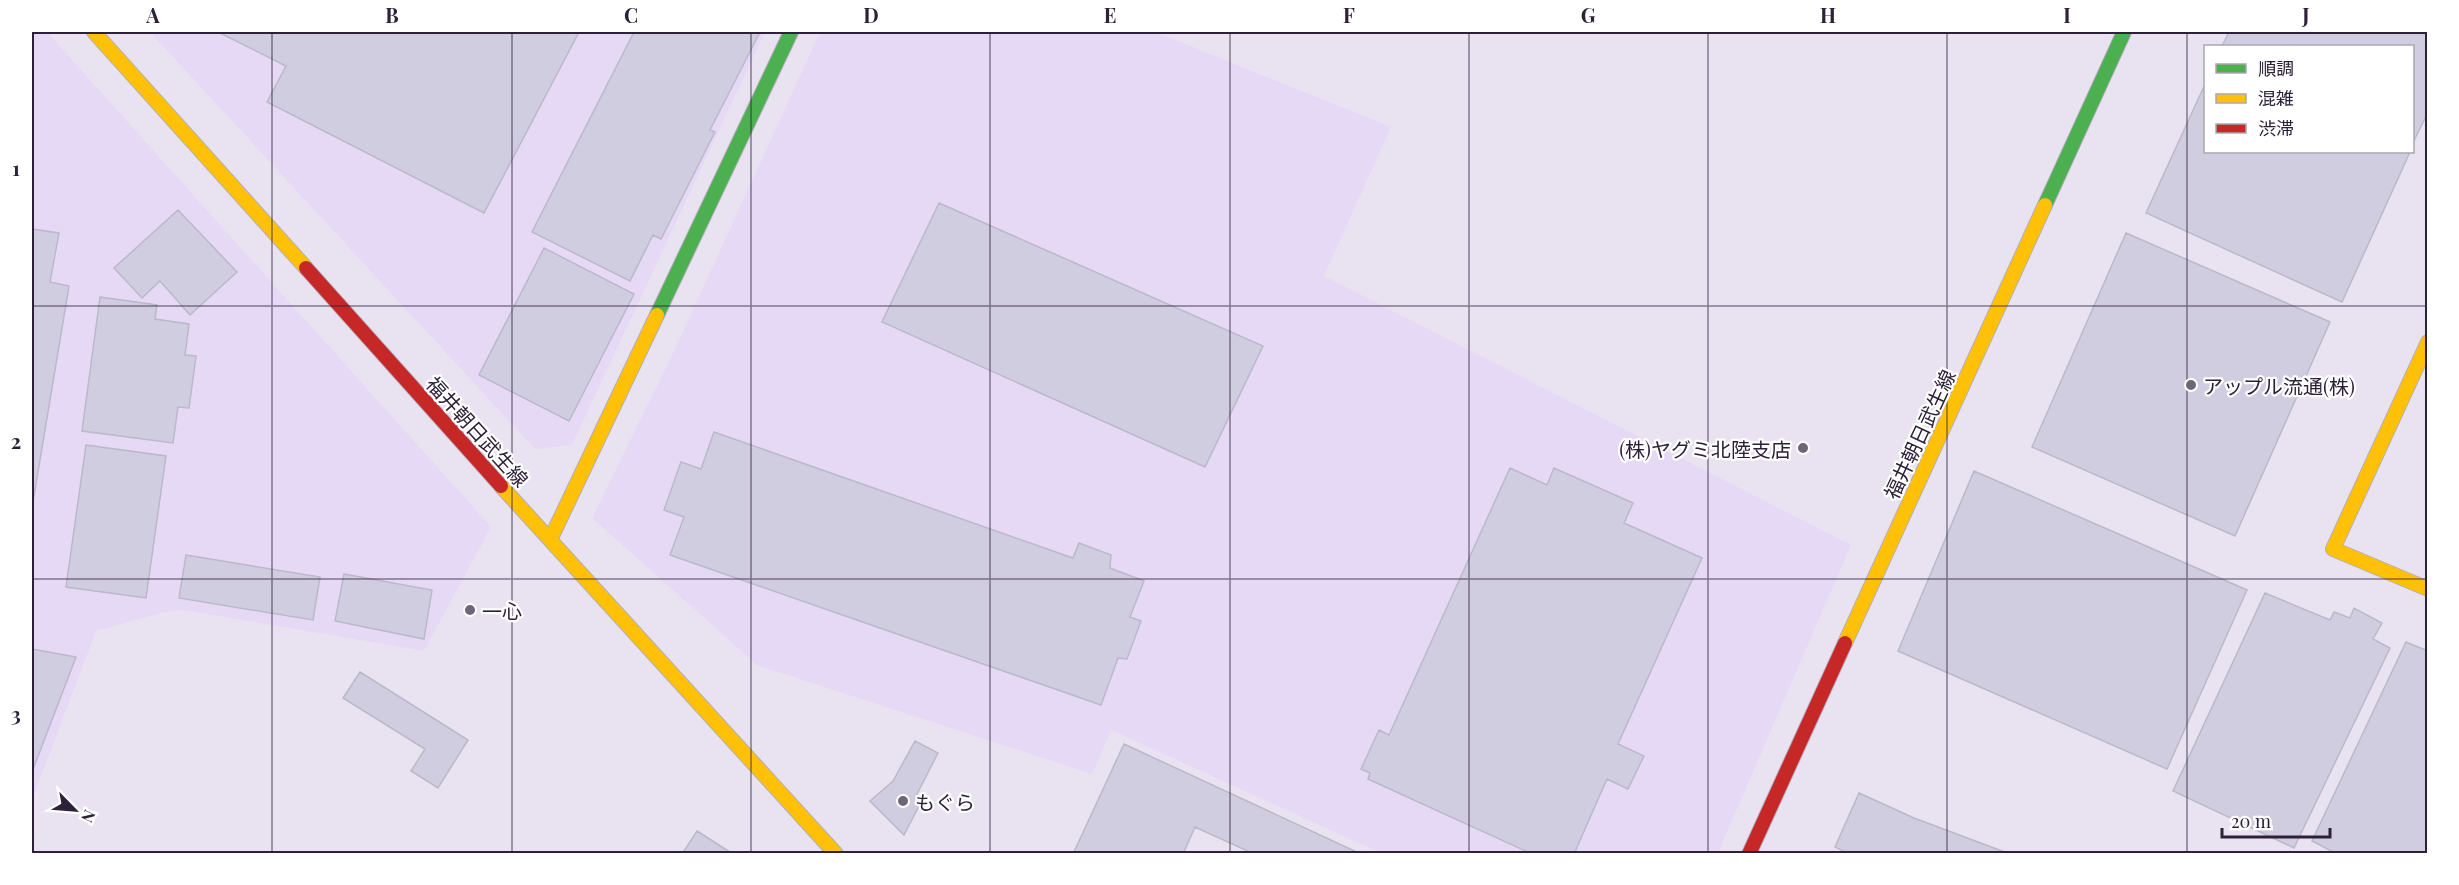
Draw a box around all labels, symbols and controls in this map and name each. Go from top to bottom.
text: A [145,1,160,28]
text: B [385,1,399,28]
text: C [624,1,638,28]
text: D [863,1,879,28]
text: E [1104,1,1116,28]
text: F [1343,1,1355,28]
text: G [1581,1,1596,28]
text: H [1820,1,1836,28]
text: I [2063,1,2071,28]
text: J [2301,1,2310,28]
legend [2204,45,2414,153]
text: 順調 [2258,56,2294,80]
text: 混雑 [2258,86,2294,110]
text: 渋滞 [2258,116,2294,140]
text: 1 [12,154,20,181]
street label: 福井朝日武生線 [1877,365,1961,503]
street label: 福井朝日武生線 [421,370,535,492]
place label: アップル流通(株) [2203,372,2355,399]
marker: アップル流通(株) [2184,378,2198,392]
text: 2 [11,427,21,454]
place label: (株)ヤグミ北陸支店 [1619,435,1791,462]
marker: (株)ヤグミ北陸支店 [1796,441,1810,455]
place label: 一心 [482,597,522,624]
marker: 一心 [463,603,477,617]
text: 3 [11,700,21,727]
north arrow [45,780,105,840]
place label: もぐら [915,788,975,815]
marker: もぐら [896,794,910,808]
scale bar [2222,801,2330,839]
text: N [77,807,101,827]
text: 20 m [2231,809,2271,833]

